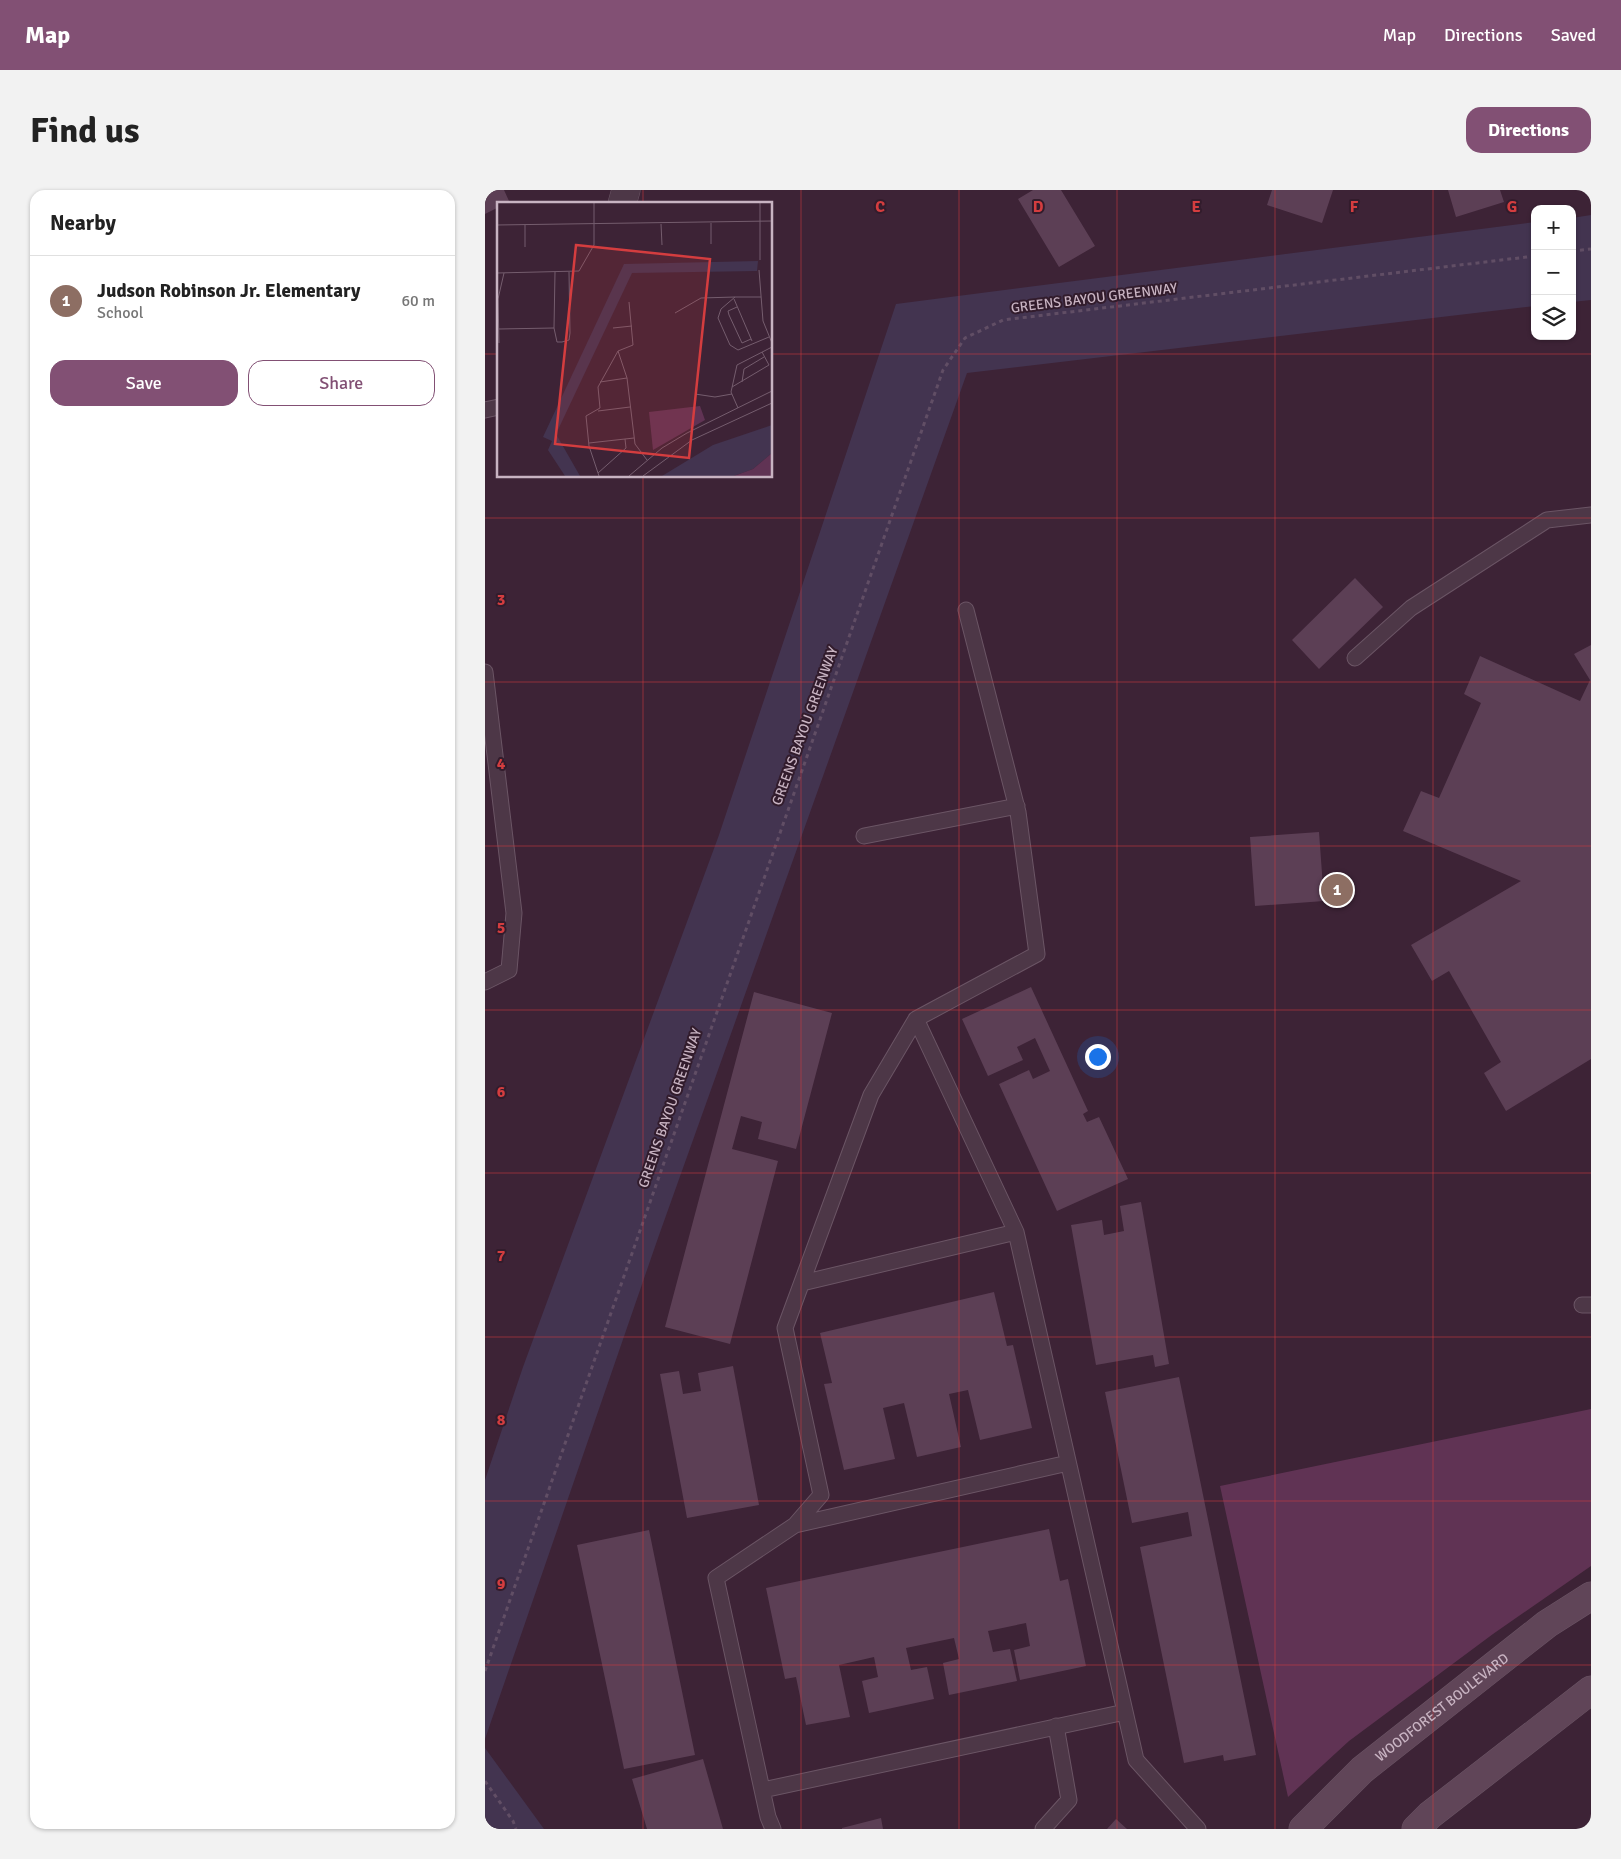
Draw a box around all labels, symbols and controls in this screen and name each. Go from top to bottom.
text: Map [25,20,70,50]
text: Map [1383,24,1416,46]
text: Directions [1444,24,1523,46]
text: Saved [1551,24,1596,46]
button: Directions [1466,107,1591,153]
text: Find us [30,109,140,152]
text: C [875,197,885,217]
text: D [1033,197,1044,217]
text: E [1191,197,1201,217]
text: F [1350,197,1359,217]
text: G [1507,197,1517,217]
inset map [497,202,773,478]
map controls [1531,205,1576,340]
button: + [1531,205,1576,250]
text: Nearby [50,210,116,236]
button: − [1531,250,1576,295]
text: Judson Robinson Jr. Elementary [97,279,361,303]
street label: GREENS BAYOU GREENWAY [1010,279,1178,317]
text: 1 [62,291,70,311]
text: 60 m [401,291,435,311]
button: layers [1531,295,1576,340]
text: School [97,303,143,323]
button: Save [50,360,238,406]
button: Share [248,360,435,406]
text: 3 [497,590,505,610]
street label: GREENS BAYOU GREENWAY [768,644,842,808]
text: 4 [497,754,506,774]
pin: 1 [1321,871,1353,909]
text: 5 [497,918,505,938]
street label: GREENS BAYOU GREENWAY [635,1026,705,1190]
your location [1085,1044,1111,1070]
text: 6 [497,1082,506,1102]
text: 7 [497,1246,506,1266]
text: 8 [497,1410,506,1430]
text: 9 [497,1574,506,1594]
street label: WOODFOREST BOULEVARD [1372,1649,1512,1765]

